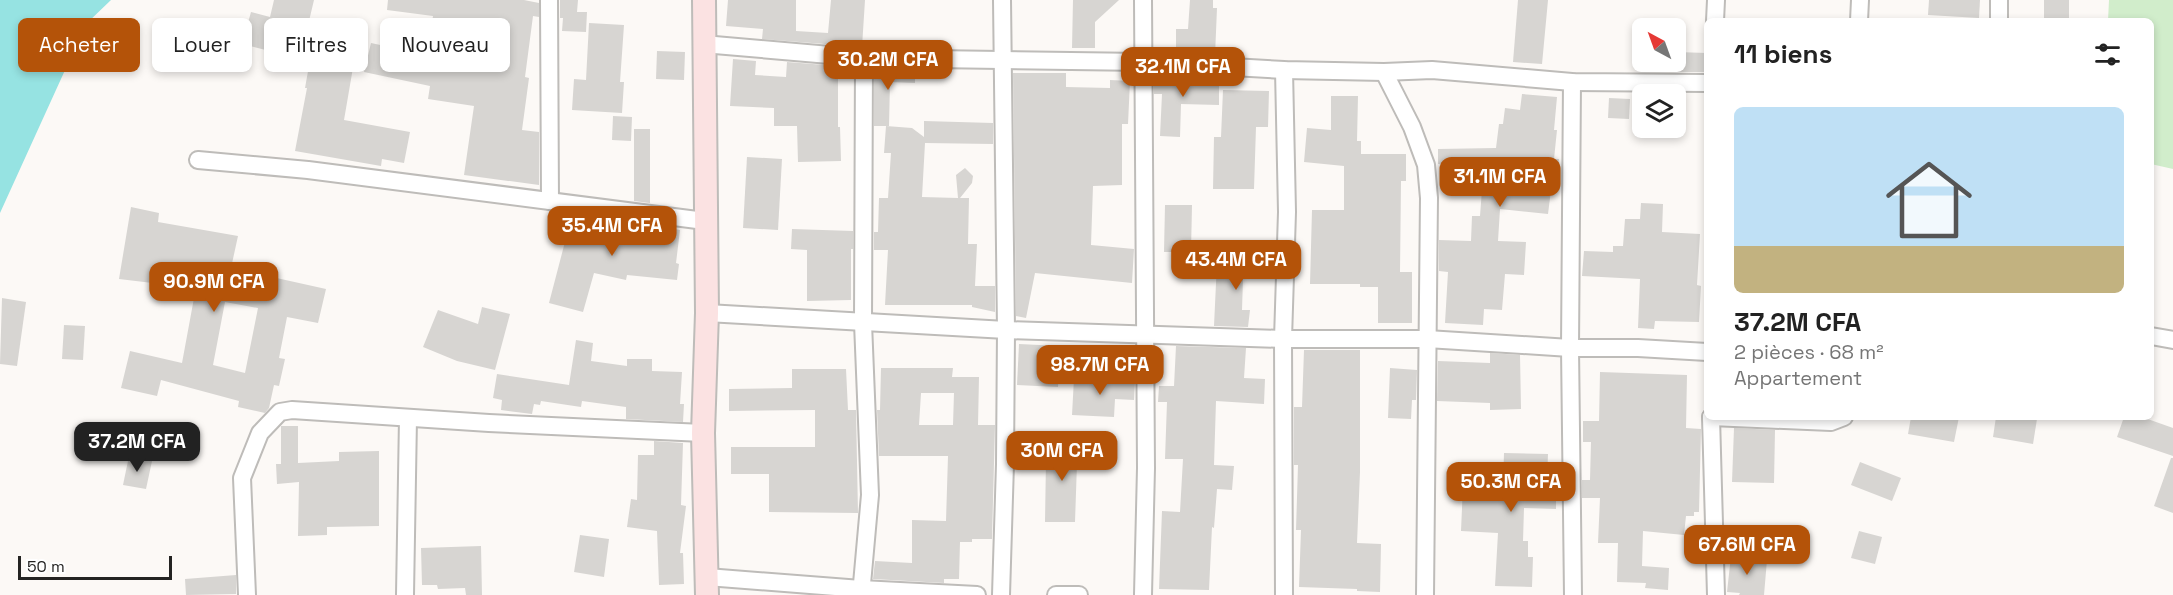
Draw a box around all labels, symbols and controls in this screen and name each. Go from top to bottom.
chip: Acheter [18,18,140,72]
chip: Louer [152,18,252,72]
chip: Filtres [264,18,368,72]
chip: Nouveau [380,18,510,72]
north arrow [1632,18,1686,72]
map controls [1632,18,1686,138]
text: 11 biens [1734,37,1832,71]
icon: filters [2091,38,2124,71]
pin: 30.2M CFA [819,40,957,91]
text: 30.2M CFA [838,46,938,72]
pin: 32.1M CFA [1114,47,1252,98]
text: 32.1M CFA [1135,53,1231,79]
button: layers [1632,84,1686,138]
icon: home [1875,146,1983,254]
pin: 31.1M CFA [1431,157,1569,208]
text: 31.1M CFA [1454,163,1546,189]
pin: 35.4M CFA [543,206,681,257]
text: 35.4M CFA [562,212,662,238]
pin: 43.4M CFA [1167,240,1305,291]
text: 43.4M CFA [1185,246,1287,272]
pin: 90.9M CFA [145,262,283,313]
text: 90.9M CFA [163,268,265,294]
text: 37.2M CFA [1734,305,1861,339]
text: 2 pièces · 68 m² [1734,339,1884,365]
pin: 98.7M CFA [1031,345,1169,396]
text: 98.7M CFA [1051,351,1149,377]
text: Appartement [1734,365,1862,391]
pin: 37.2M CFA [68,422,206,473]
text: 37.2M CFA [88,428,186,454]
pin: 30M CFA [1007,431,1117,482]
text: 30M CFA [1020,437,1104,463]
pin: 50.3M CFA [1442,462,1580,513]
text: 50.3M CFA [1461,468,1561,494]
pin: 67.6M CFA [1678,525,1816,576]
text: 67.6M CFA [1698,531,1796,557]
scale bar [18,553,172,580]
text: 50 m [27,556,65,577]

